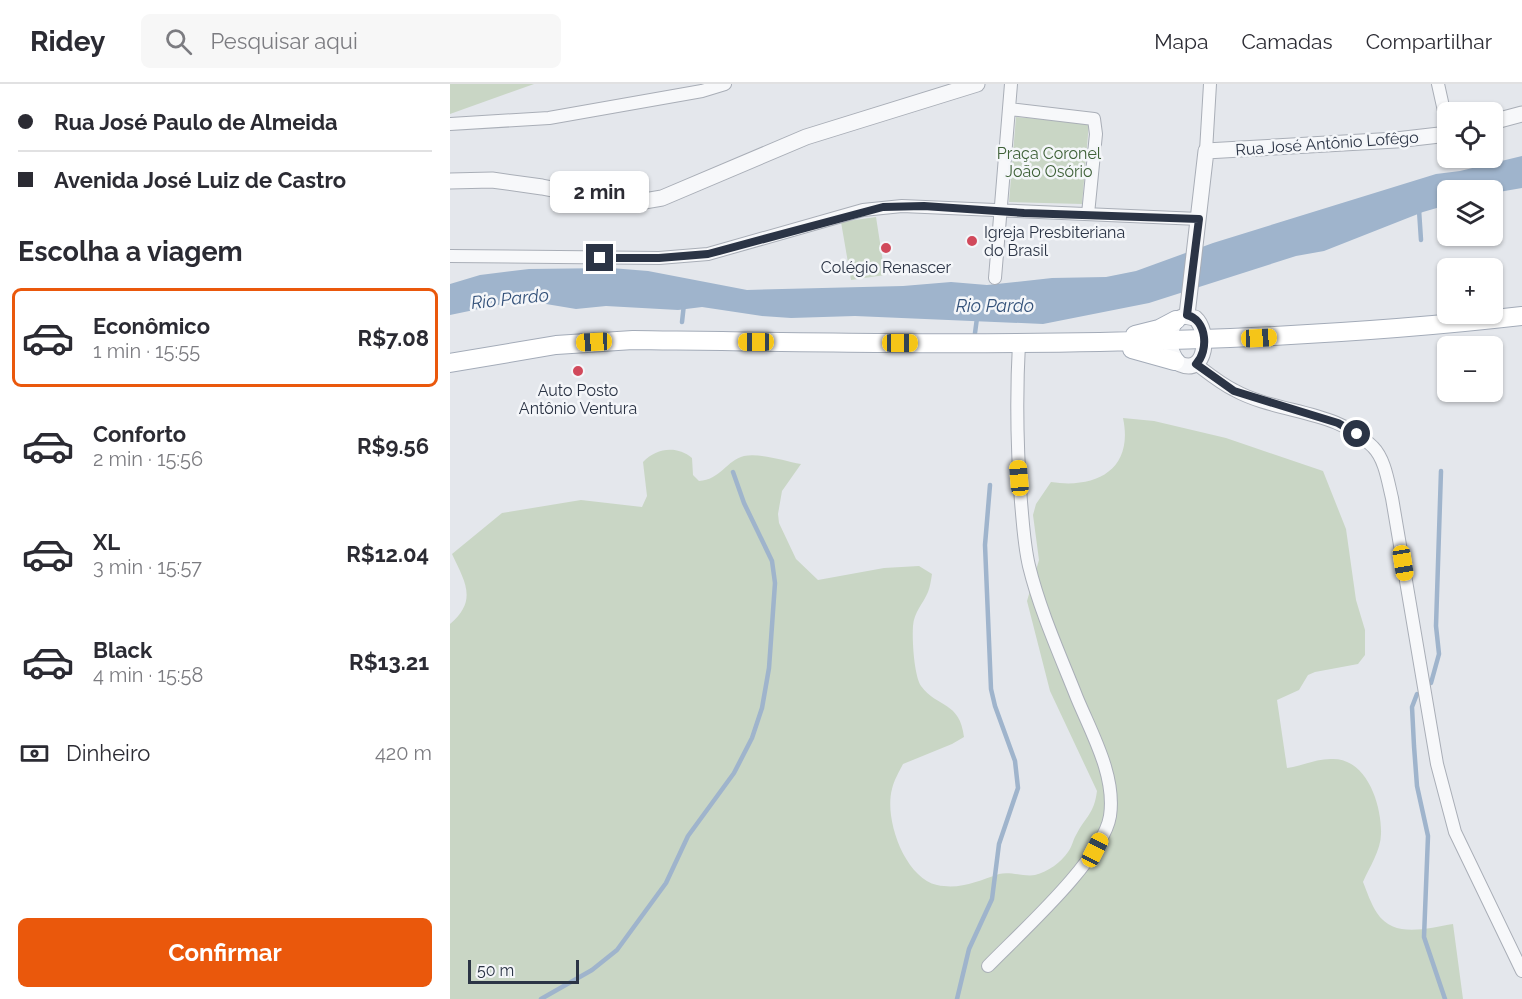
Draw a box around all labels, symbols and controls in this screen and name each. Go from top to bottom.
search box [141,14,561,68]
text: Ridey [30,25,105,58]
icon: search [162,25,195,58]
text: Pesquisar aqui [210,28,358,54]
text: Mapa [1154,29,1208,54]
text: Camadas [1241,29,1333,54]
text: Compartilhar [1366,29,1492,54]
map controls [1437,102,1503,402]
button: locate [1437,102,1503,168]
text: Rua José Paulo de Almeida [54,109,338,135]
street label: Rua José Antônio Lofêgo [1235,128,1419,159]
park label: Praça Coronel João Osório [997,144,1102,181]
text: Avenida José Luiz de Castro [54,167,346,193]
callout: 2 min [550,171,650,213]
text: 2 min [574,180,625,204]
button: layers [1437,180,1503,246]
place label: Igreja Presbiteriana do Brasil [984,223,1125,260]
marker: Igreja Presbiteriana do Brasil [965,234,979,248]
text: Escolha a viagem [18,236,243,267]
marker: Colégio Renascer [879,241,893,255]
route end [586,244,613,271]
place label: Colégio Renascer [821,258,952,277]
button: + [1437,258,1503,324]
water label: Rio Pardo [470,284,550,313]
water label: Rio Pardo [956,295,1034,316]
icon: car [21,311,75,365]
text: Econômico [93,313,210,339]
text: R$7.08 [358,325,429,351]
car [1241,328,1277,348]
car [576,332,612,352]
car [738,333,774,351]
car [882,334,918,352]
button: − [1437,336,1503,402]
text: 1 min · 15:55 [93,339,200,363]
marker: Auto Posto Antônio Ventura [571,364,585,378]
place label: Auto Posto Antônio Ventura [519,381,637,418]
icon: car [21,419,75,473]
route start [1343,420,1370,447]
text: Conforto [93,421,186,447]
text: R$9.56 [357,433,429,459]
text: 2 min · 15:56 [93,447,203,471]
car [1008,459,1030,497]
icon: car [21,527,75,581]
text: XL [93,529,120,555]
text: R$12.04 [346,541,429,567]
car [1391,544,1415,582]
text: 3 min · 15:57 [93,555,202,579]
icon: car [21,635,75,689]
text: Black [93,637,152,663]
text: R$13.21 [349,649,429,675]
text: 4 min · 15:58 [93,663,203,687]
icon: cash [18,737,51,770]
text: Dinheiro [66,740,150,766]
text: 420 m [375,741,432,765]
car [1079,830,1111,870]
button: Confirmar [18,918,432,987]
scale bar [468,957,579,984]
text: 50 m [477,961,514,980]

